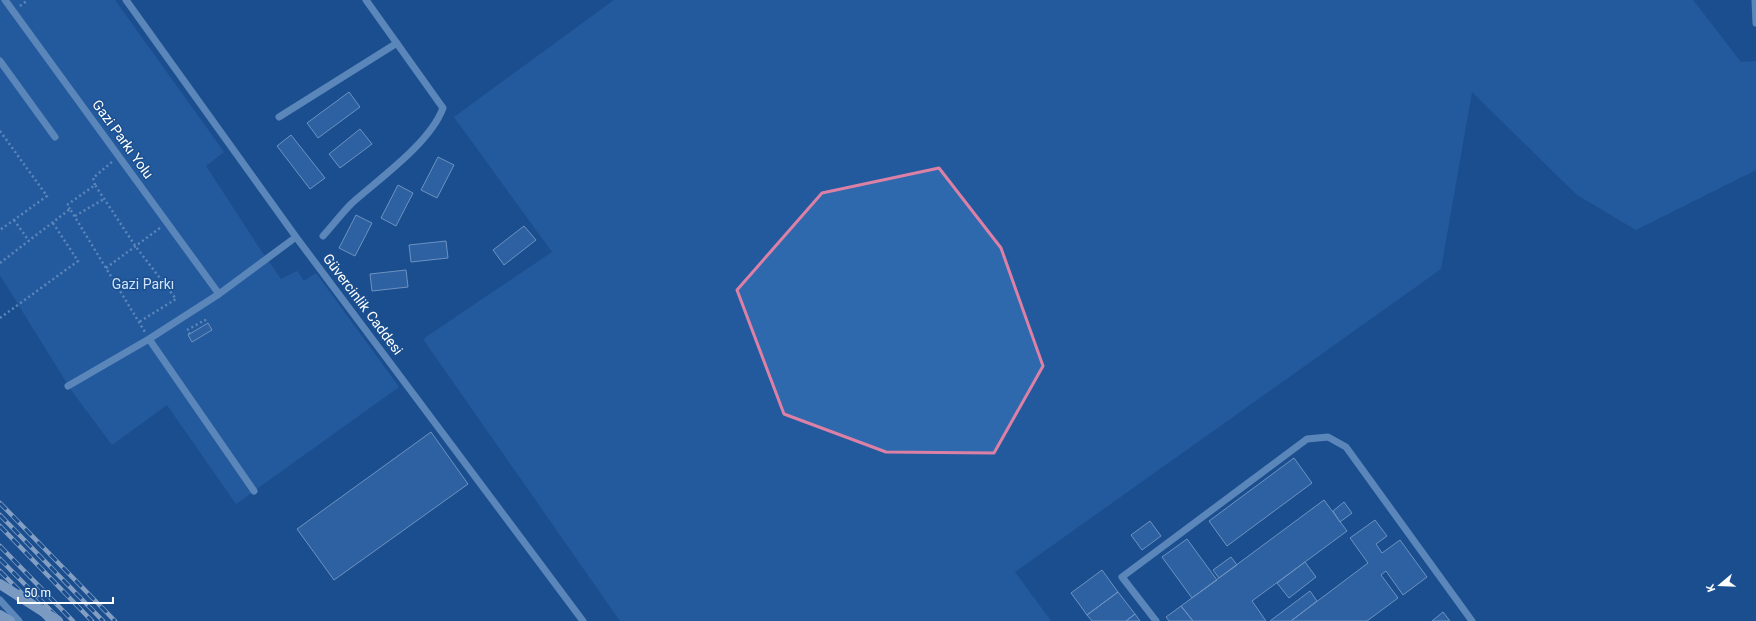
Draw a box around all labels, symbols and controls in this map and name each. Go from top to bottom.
street label: Gazi Parkı Yolu [89,97,157,181]
street label: Güvercinlik Caddesi [320,250,406,358]
park label: Gazi Parkı [112,276,174,292]
north arrow [1700,565,1740,605]
scale bar [18,579,113,605]
text: K [1703,582,1718,594]
text: 50 m [24,586,51,600]

